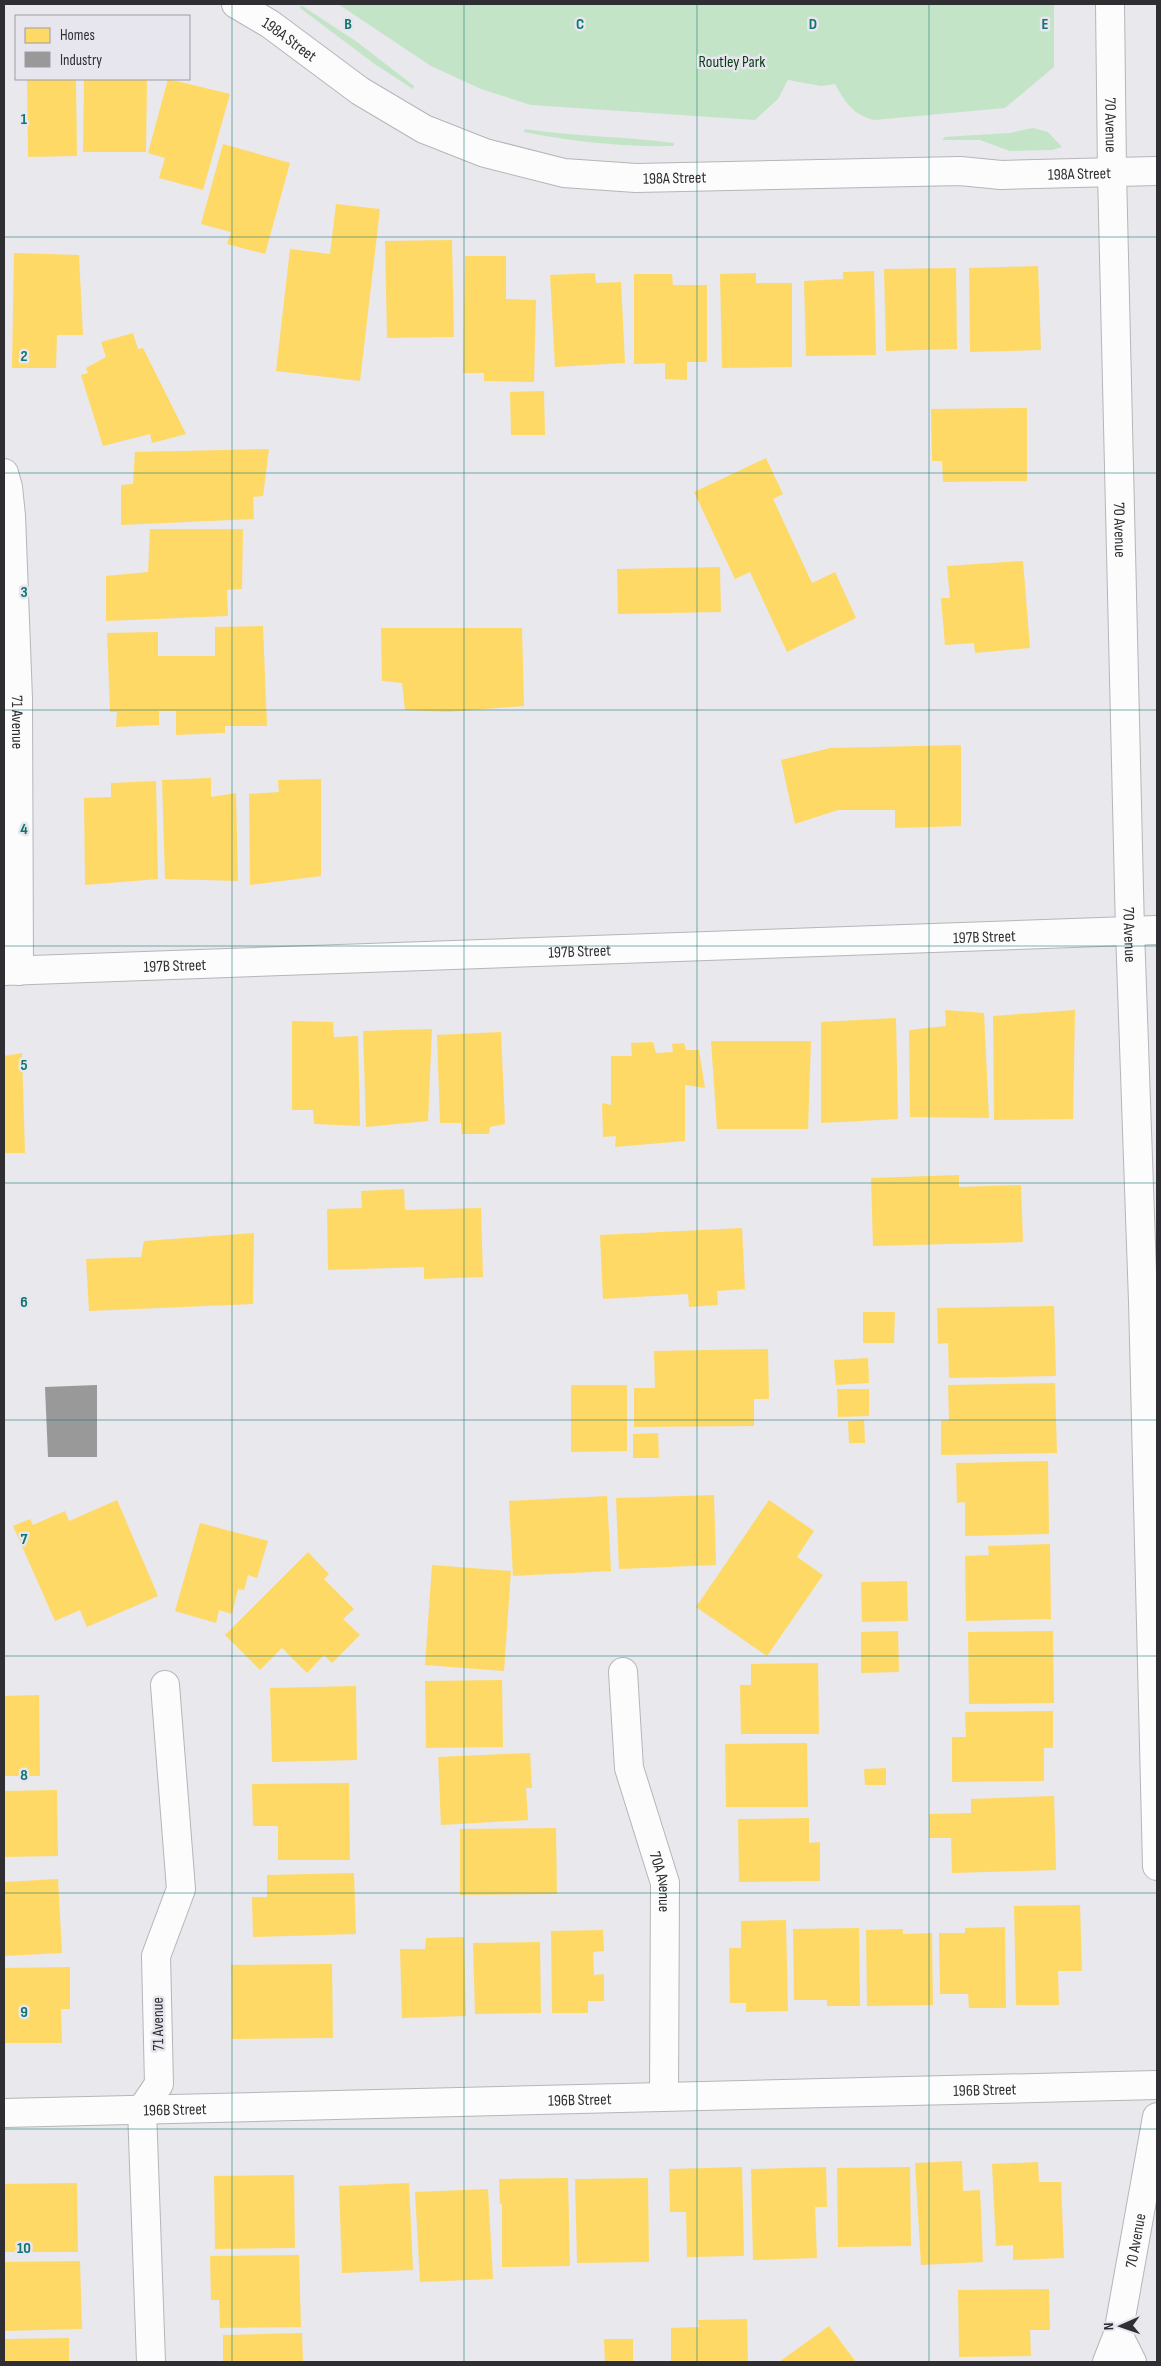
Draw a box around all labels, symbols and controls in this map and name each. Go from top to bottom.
street label: 198A Street [258,14,320,66]
legend [15,15,190,80]
text: B [344,15,352,34]
text: C [576,15,584,34]
text: D [809,15,817,34]
text: E [1042,15,1049,34]
text: Homes [60,26,95,45]
text: Industry [60,51,102,70]
park label: Routley Park [699,53,765,72]
street label: 70 Avenue [1100,97,1120,153]
text: 1 [21,110,28,129]
street label: 198A Street [1048,164,1111,185]
street label: 198A Street [643,168,707,189]
text: 2 [20,347,28,366]
street label: 70 Avenue [1109,502,1129,558]
text: 3 [20,583,28,602]
street label: 71 Avenue [7,695,26,749]
text: 4 [20,820,28,839]
street label: 70 Avenue [1118,907,1139,963]
street label: 197B Street [953,927,1016,948]
street label: 197B Street [548,941,611,963]
street label: 197B Street [143,956,207,977]
text: 5 [20,1056,28,1075]
text: 6 [20,1293,28,1312]
text: 7 [21,1530,28,1549]
text: 8 [20,1766,28,1785]
street label: 70A Avenue [645,1849,673,1912]
street label: 71 Avenue [149,1997,168,2051]
text: 9 [20,2003,28,2022]
street label: 196B Street [953,2080,1017,2101]
street label: 196B Street [548,2090,612,2111]
street label: 196B Street [143,2100,207,2121]
street label: 70 Avenue [1122,2212,1151,2270]
text: 10 [17,2239,31,2258]
north arrow [1096,2301,1146,2351]
text: N [1100,2322,1117,2330]

